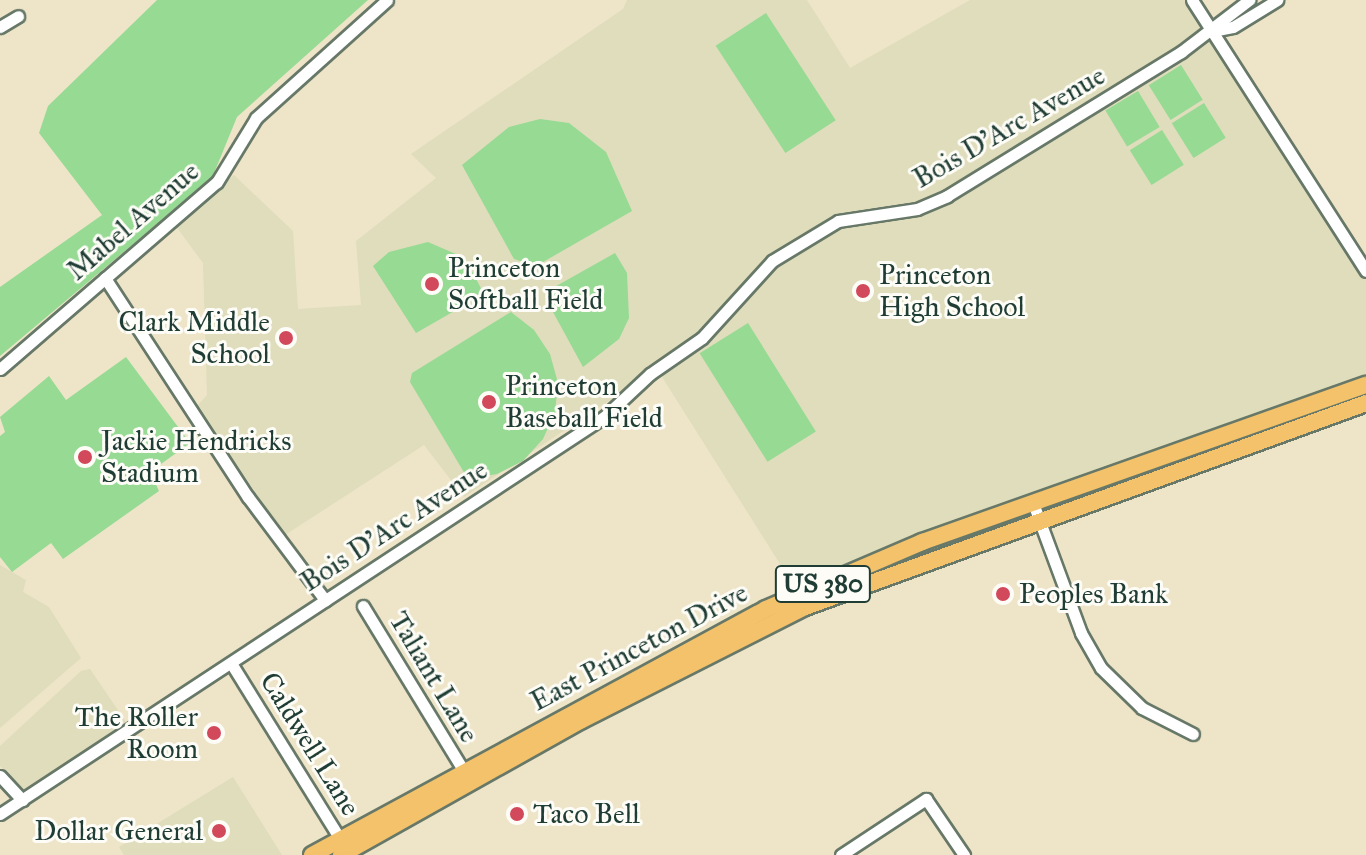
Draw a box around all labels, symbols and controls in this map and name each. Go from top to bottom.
street label: Bois D'Arc Avenue [907,58,1111,196]
street label: Mabel Avenue [60,155,206,287]
place label: Princeton Softball Field [448,251,603,317]
place label: Princeton High School [879,258,1025,324]
marker: Princeton Softball Field [423,275,441,293]
marker: Princeton High School [854,282,872,300]
place label: Clark Middle School [119,305,270,371]
marker: Clark Middle School [277,329,295,347]
place label: Princeton Baseball Field [505,369,663,435]
marker: Princeton Baseball Field [480,393,498,411]
place label: Jackie Hendricks Stadium [101,424,291,490]
marker: Jackie Hendricks Stadium [76,448,94,466]
street label: Bois D'Arc Avenue [294,453,494,599]
road number: US 380 [773,562,873,606]
street label: East Princeton Drive [525,576,753,718]
place label: Peoples Bank [1019,577,1168,611]
marker: Peoples Bank [994,585,1012,603]
street label: Taliant Lane [382,605,486,749]
street label: Caldwell Lane [253,666,367,822]
place label: The Roller Room [75,700,198,766]
marker: The Roller Room [205,724,223,742]
place label: Taco Bell [533,797,640,831]
marker: Taco Bell [508,805,526,823]
place label: Dollar General [34,814,203,848]
marker: Dollar General [210,822,228,840]

